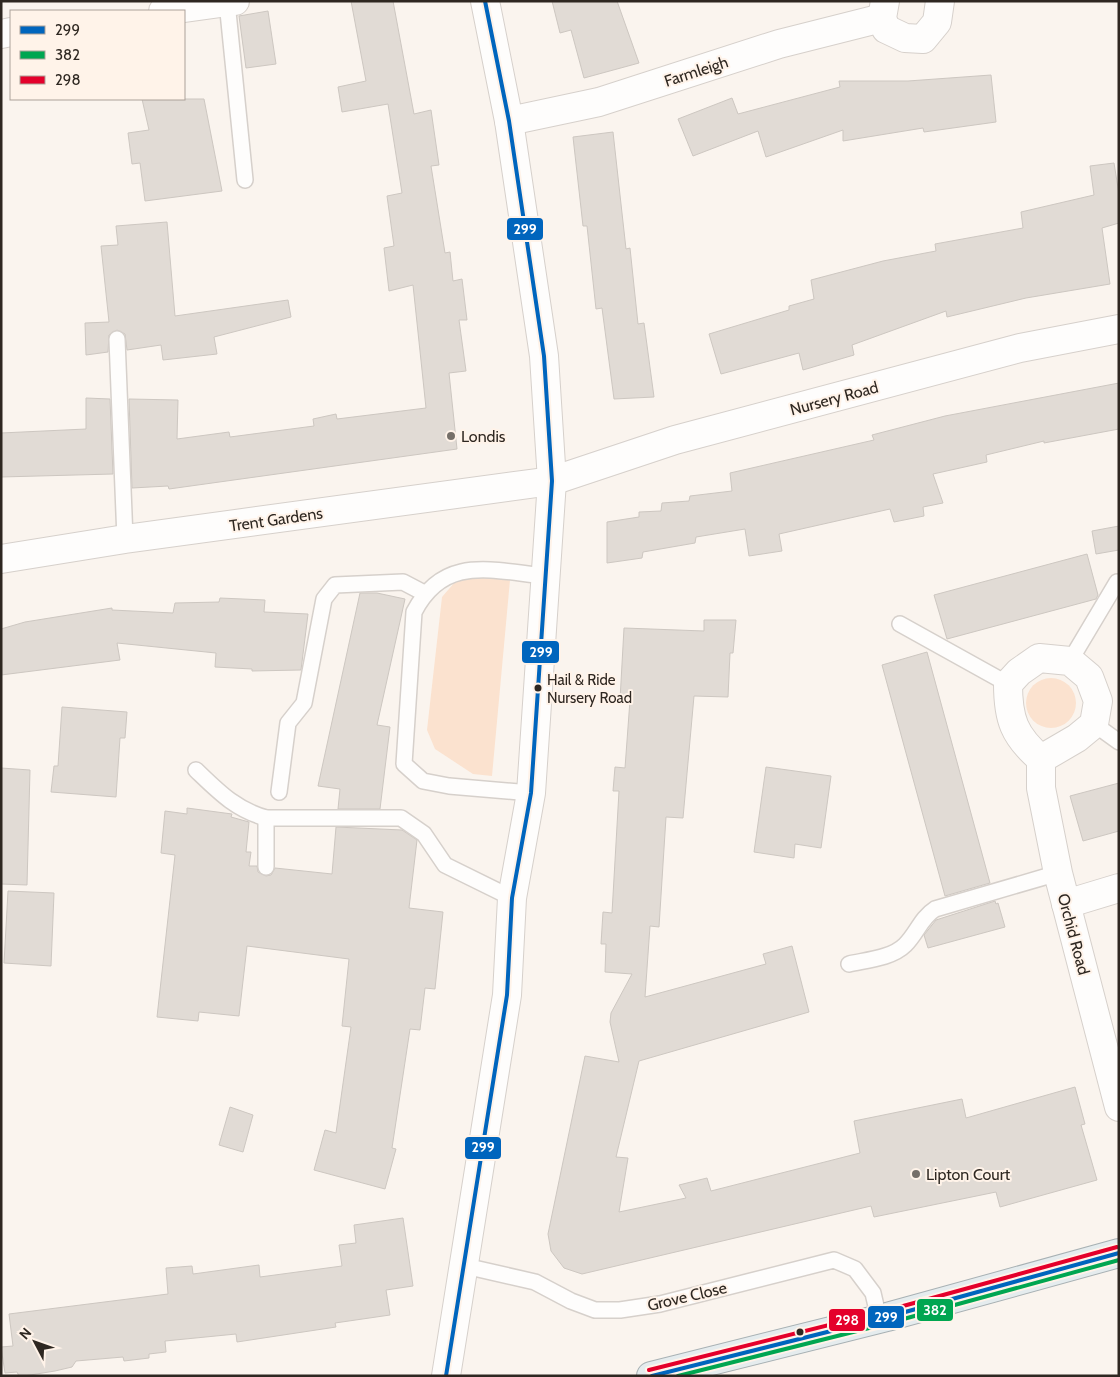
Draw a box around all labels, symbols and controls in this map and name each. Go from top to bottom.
legend [10,10,185,100]
text: 299 [55,21,80,39]
text: 382 [55,46,80,64]
street label: Farmleigh [662,52,731,91]
text: 298 [55,71,80,89]
line badge: 299 [506,217,544,241]
text: 299 [513,220,537,238]
street label: Nursery Road [788,378,880,419]
place label: Londis [461,427,506,446]
marker: Londis [445,430,457,442]
street label: Trent Gardens [228,504,324,535]
line badge: 299 [521,640,560,664]
text: 299 [529,643,553,661]
place label: Hail & Ride Nursery Road [547,671,632,707]
marker: Hail & Ride Nursery Road [533,683,543,693]
street label: Orchid Road [1054,891,1094,977]
line badge: 299 [464,1136,502,1160]
text: 299 [471,1138,495,1156]
place label: Lipton Court [926,1165,1011,1184]
marker: Lipton Court [910,1168,922,1180]
street label: Grove Close [646,1278,729,1315]
line badge: 382 [916,1298,954,1322]
text: 382 [923,1301,947,1319]
line badge: 299 [867,1305,905,1329]
line badge: 298 [828,1308,866,1332]
text: 299 [874,1308,898,1326]
text: 298 [835,1311,859,1329]
north arrow [10,1317,60,1367]
text: N [15,1324,35,1343]
unlabelled marker [795,1327,805,1337]

